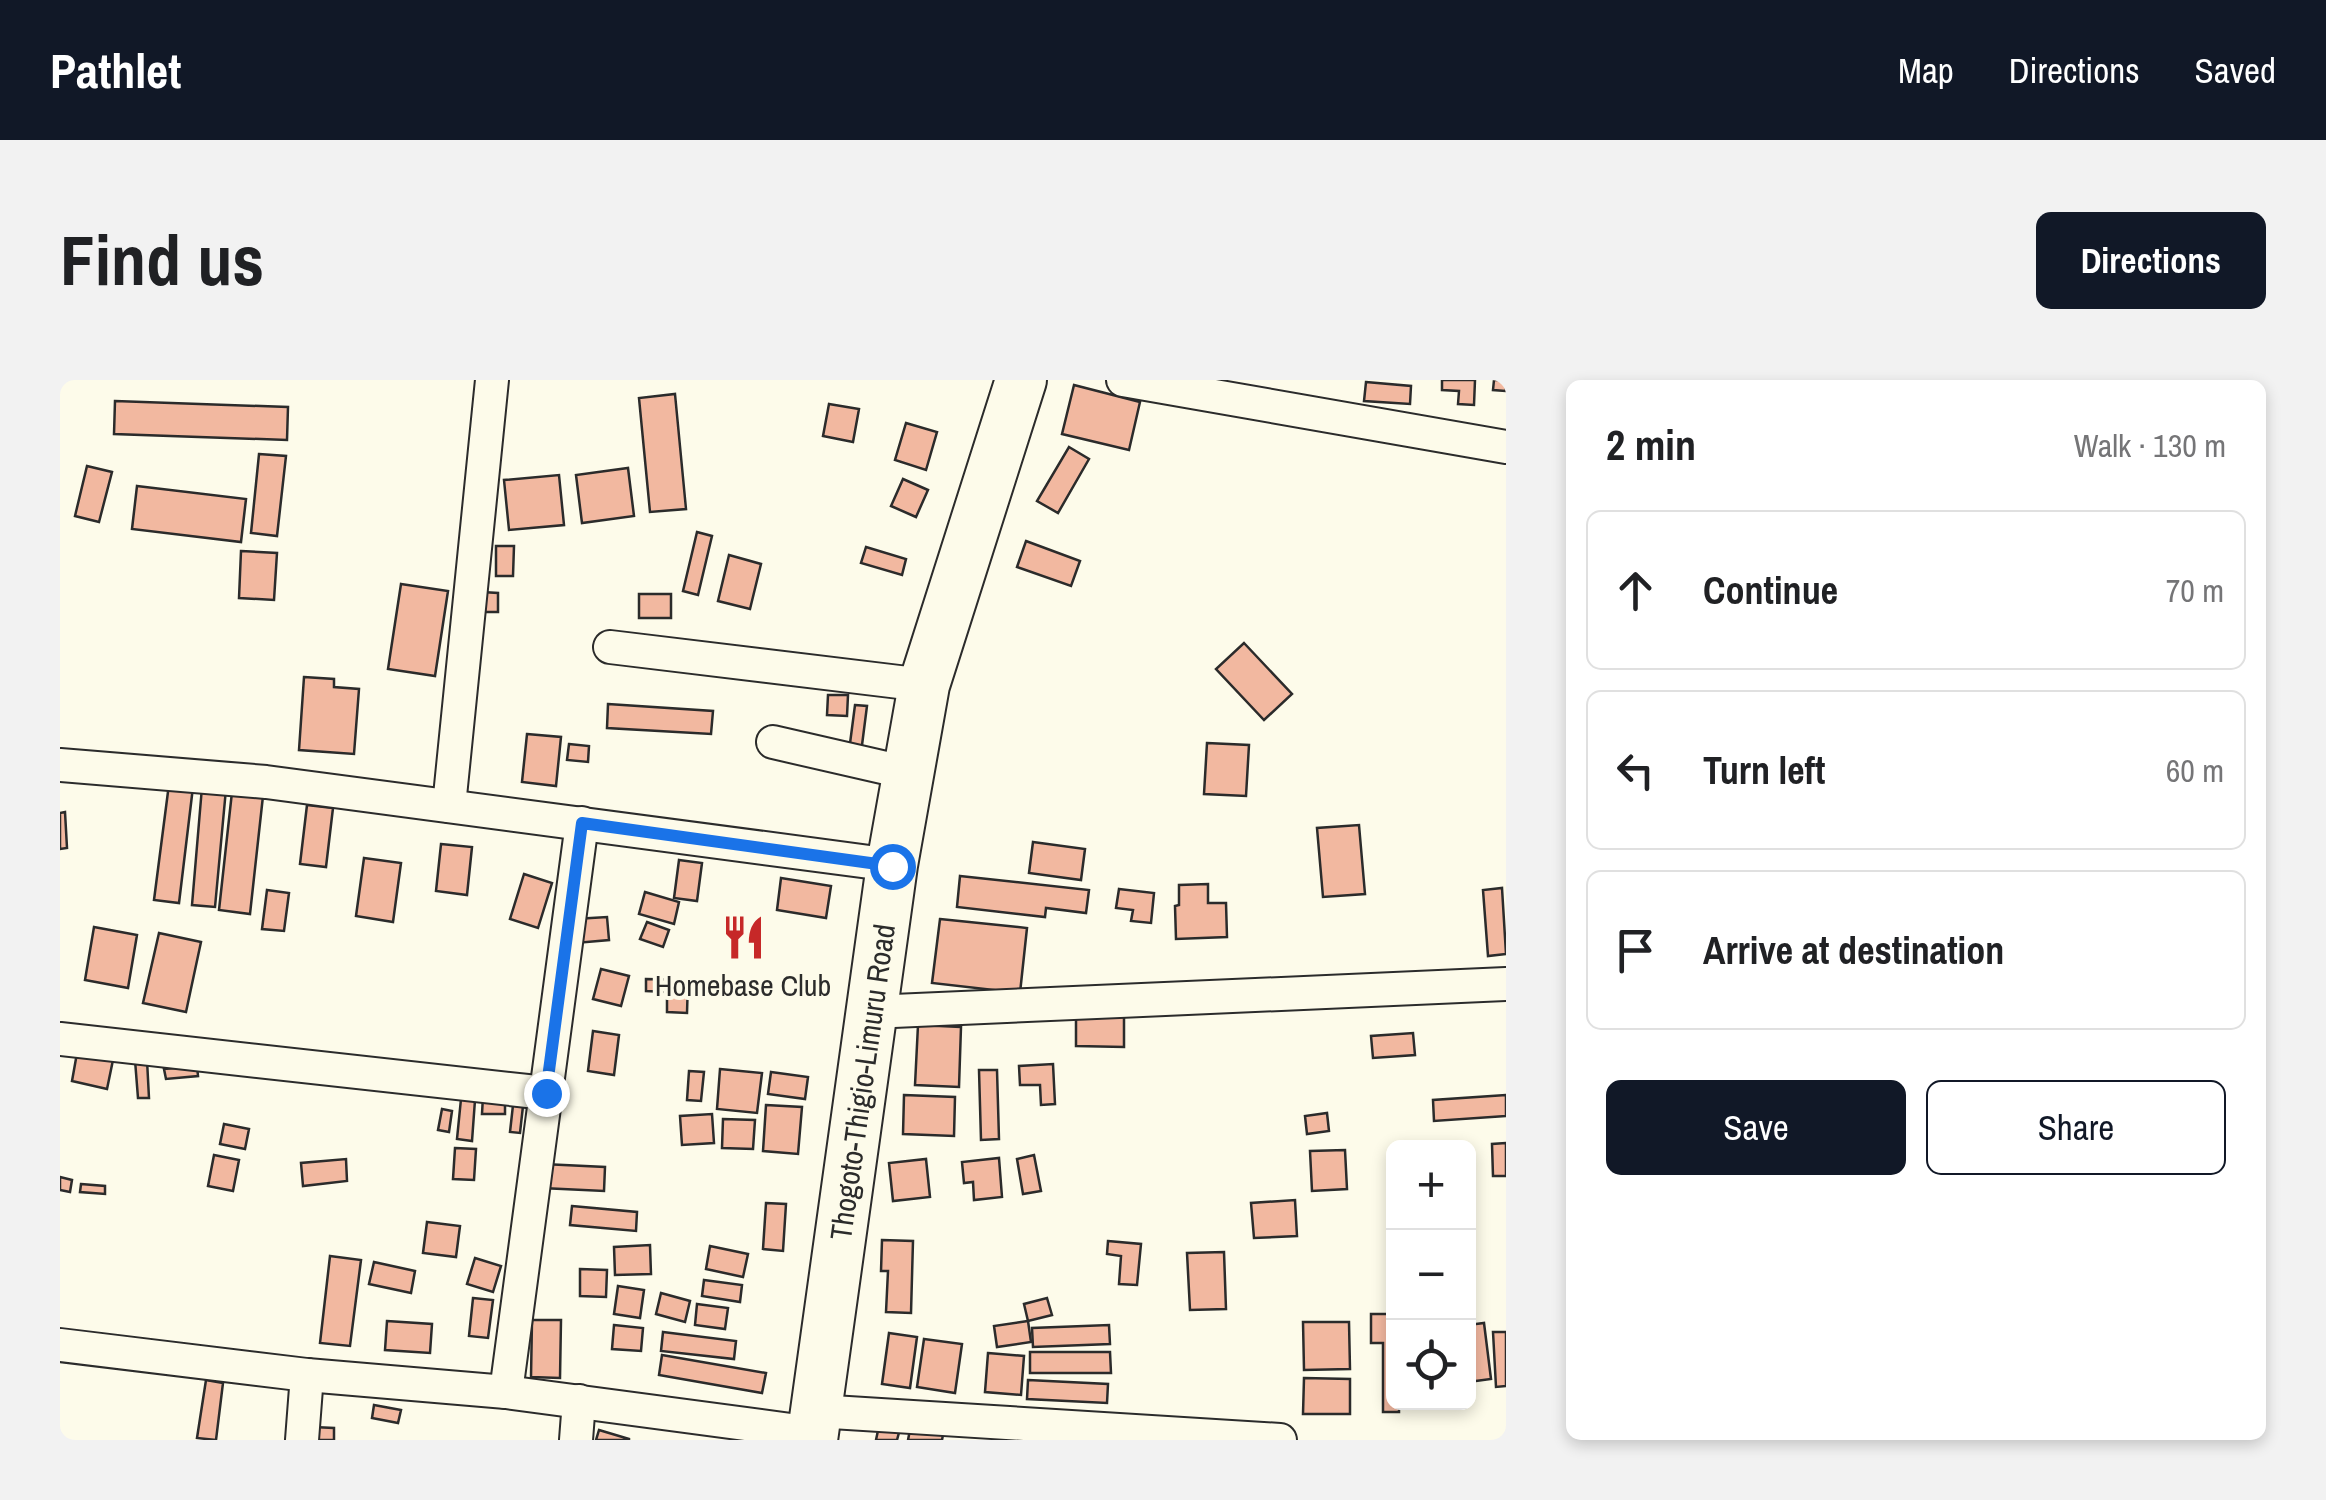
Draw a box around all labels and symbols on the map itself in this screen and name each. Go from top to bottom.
route start [870,844,916,890]
restaurant icon: Homebase Club [719,914,767,962]
street label: Thogoto-Thigio-Limuru Road [820,921,904,1243]
place label: Homebase Club [655,965,831,1005]
route end [524,1071,570,1117]

